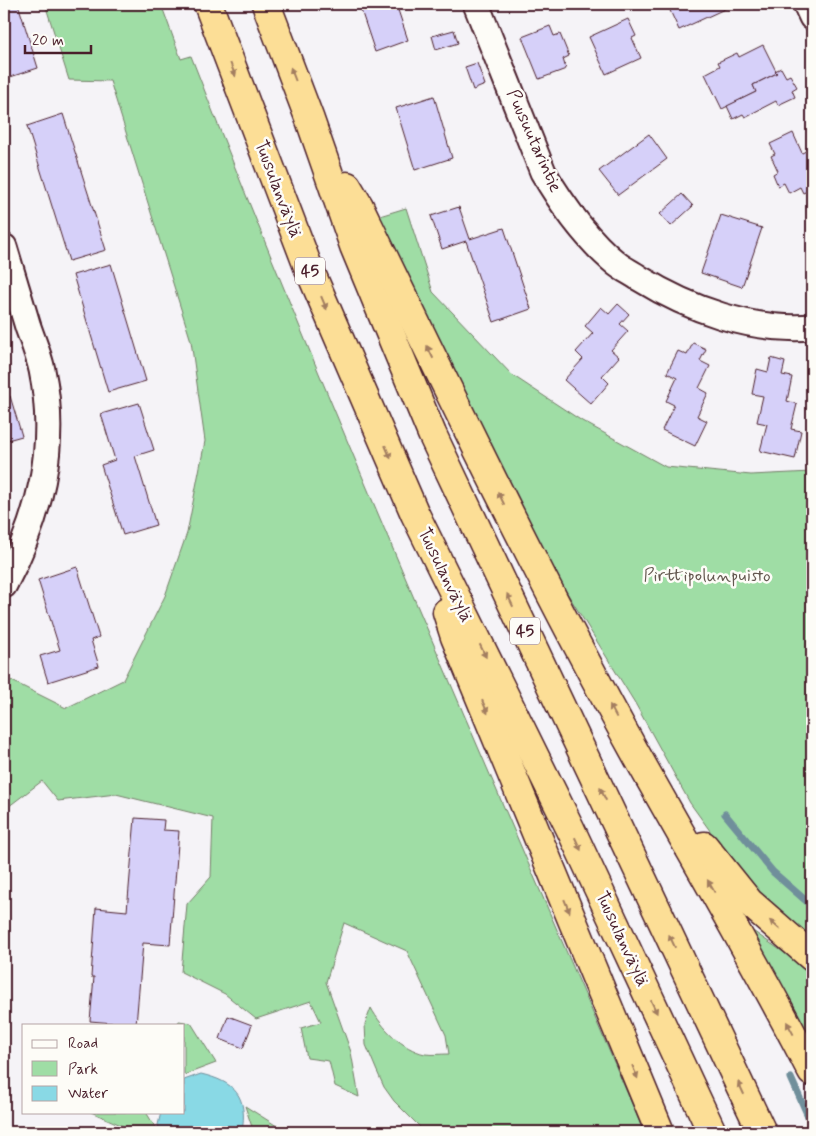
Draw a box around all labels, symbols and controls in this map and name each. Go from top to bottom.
scale bar [25,22,91,54]
text: 20 m [32,31,64,51]
one-way arrow [230,63,237,78]
one-way arrow [289,66,297,81]
street label: Puusuutarintie [501,86,567,196]
street label: Tuusulanväylä [248,137,308,241]
road number: 45 [295,258,325,284]
one-way arrow [321,296,329,310]
one-way arrow [425,345,433,359]
one-way arrow [385,445,393,459]
one-way arrow [497,491,505,505]
street label: Tuusulanväylä [412,524,478,626]
park label: Pirttipolunpuisto [643,564,771,588]
one-way arrow [506,593,514,607]
road number: 45 [510,618,540,644]
one-way arrow [479,644,487,659]
one-way arrow [481,700,489,714]
one-way arrow [609,704,617,718]
one-way arrow [598,787,606,801]
one-way arrow [574,837,582,851]
one-way arrow [707,879,716,893]
street label: Tuusulanväylä [589,887,655,991]
one-way arrow [563,899,571,913]
one-way arrow [770,919,782,931]
one-way arrow [668,934,676,948]
one-way arrow [649,1000,658,1015]
one-way arrow [786,1021,794,1036]
legend [22,1024,185,1114]
text: Road [68,1034,98,1054]
text: Park [68,1060,98,1080]
one-way arrow [632,1065,640,1080]
one-way arrow [737,1081,745,1095]
text: Water [68,1084,108,1104]

